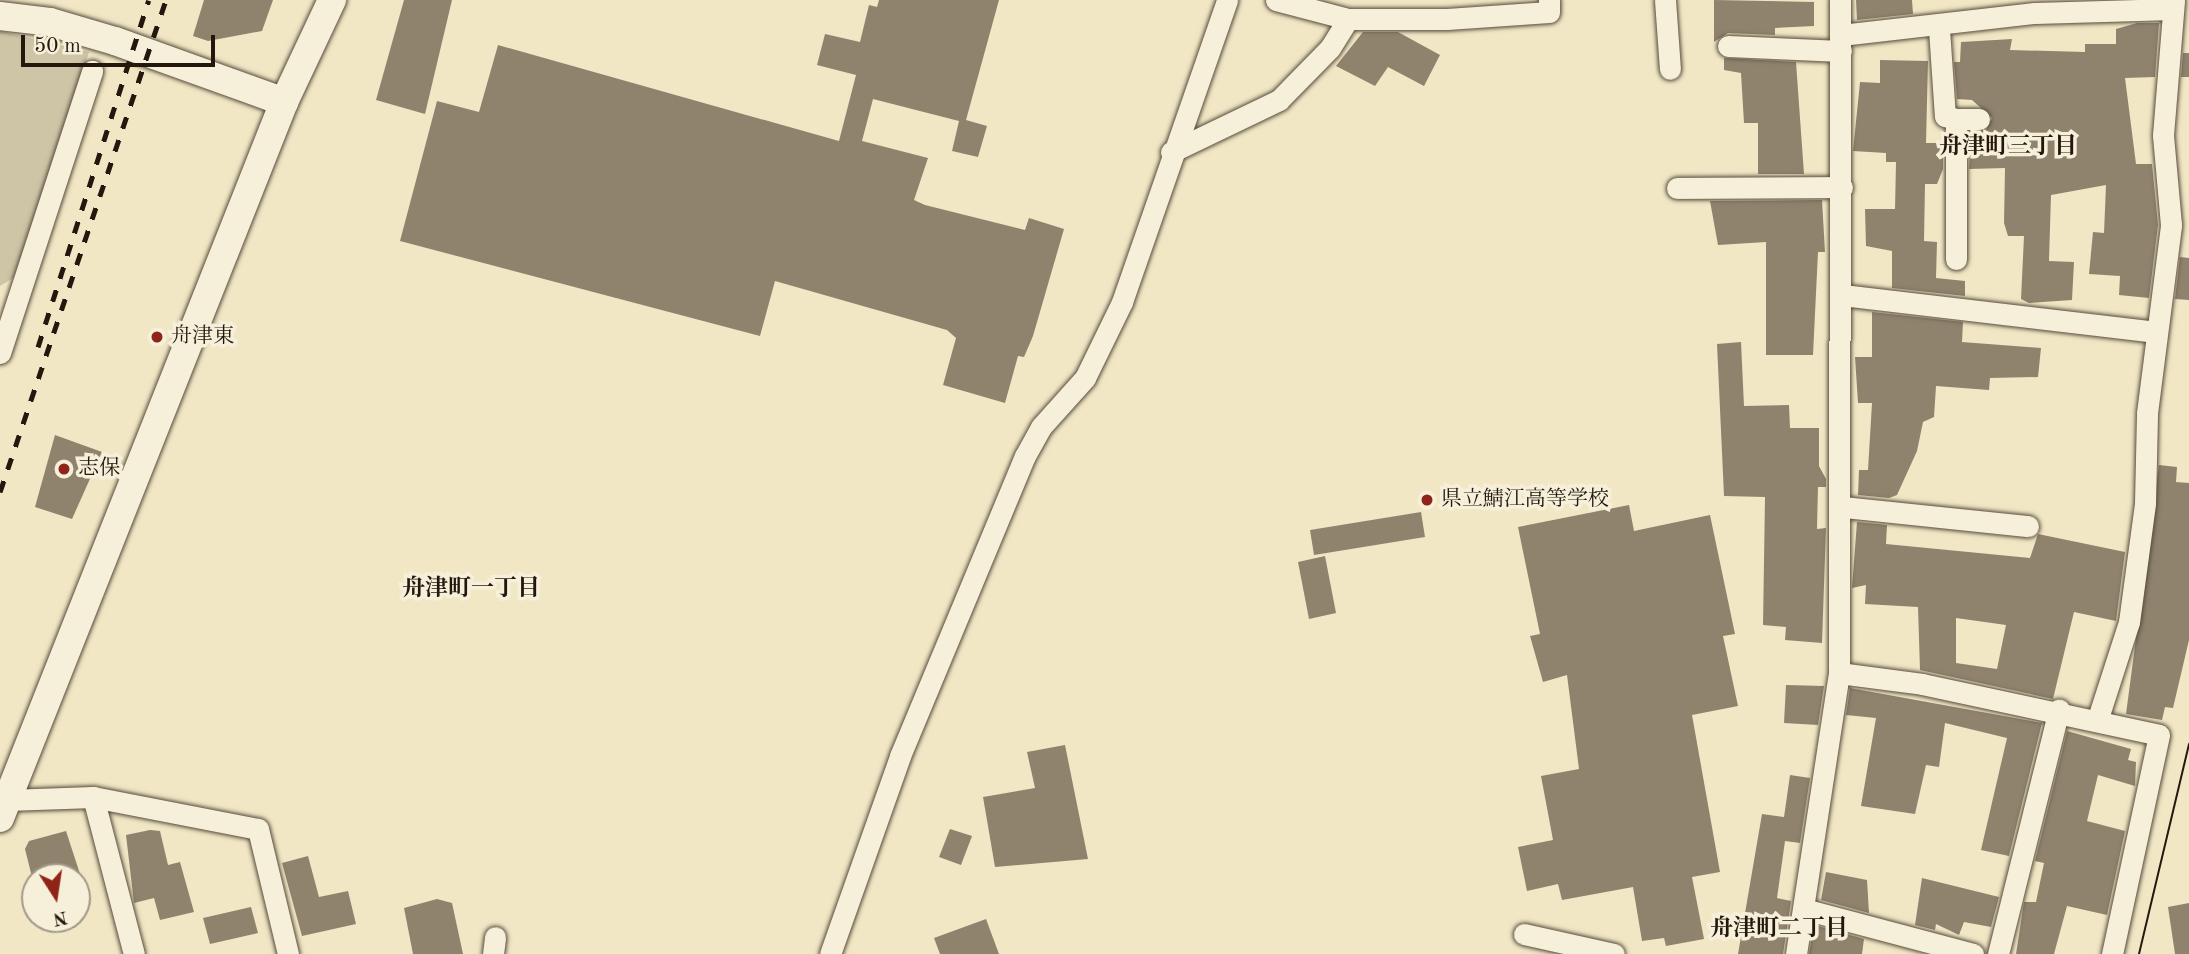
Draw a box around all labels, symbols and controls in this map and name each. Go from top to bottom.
scale bar [24,21,219,65]
text: 50 m [34,36,81,57]
district label: 舟津町三丁目 [1939,133,2077,161]
place label: 舟津東 [171,324,234,350]
marker: 舟津東 [149,329,165,345]
place label: 志保 [78,456,120,482]
marker: 志保 [56,461,72,477]
place label: 県立鯖江高等学校 [1441,487,1609,513]
marker: 県立鯖江高等学校 [1419,492,1435,508]
district label: 舟津町一丁目 [402,575,540,603]
north arrow [21,863,91,933]
text: N [51,906,69,928]
district label: 舟津町二丁目 [1710,915,1848,943]

